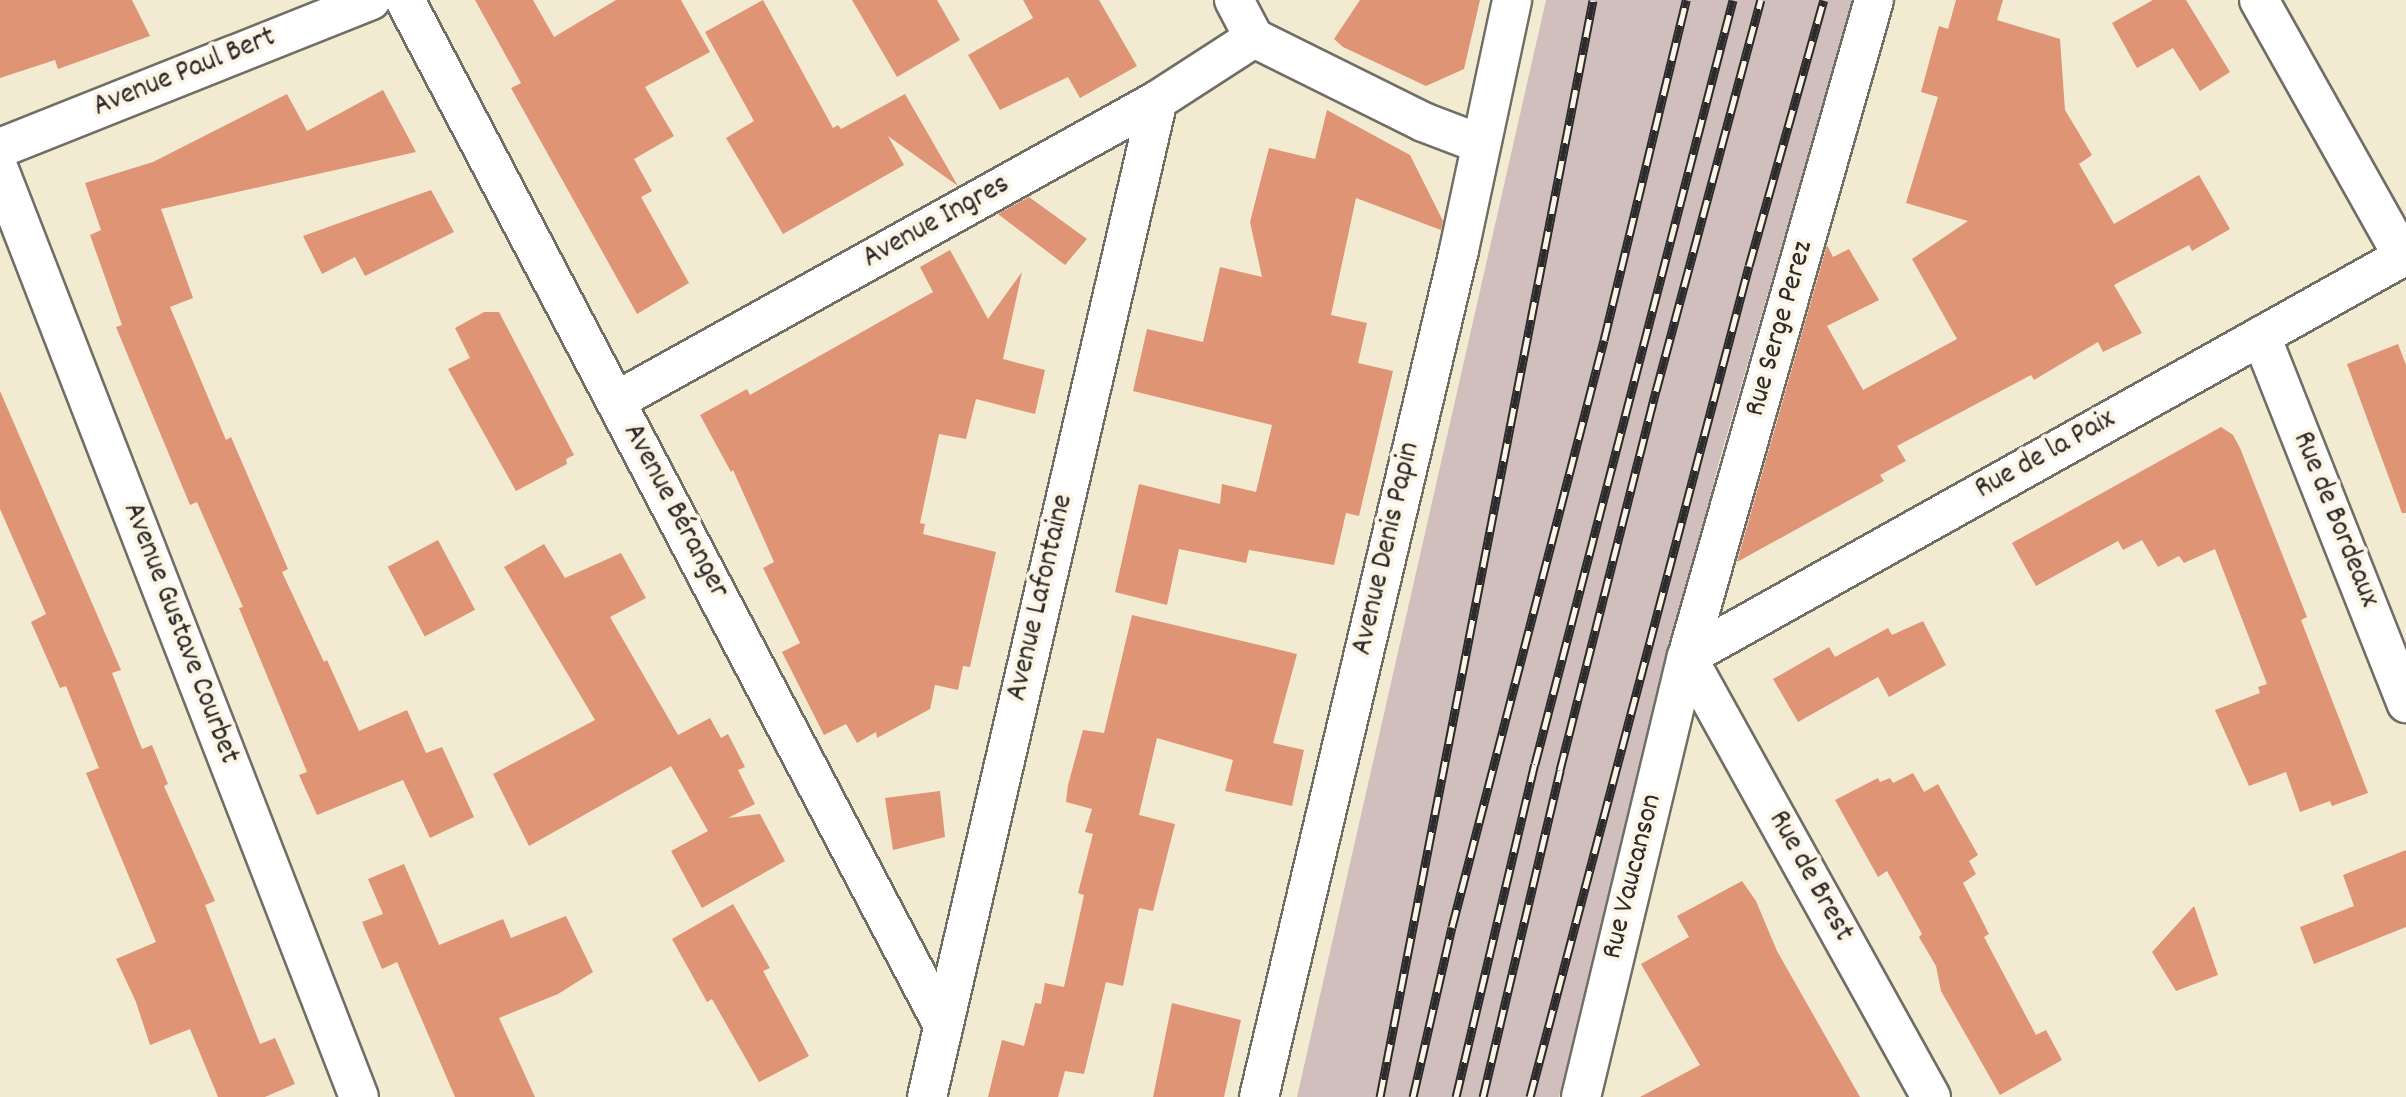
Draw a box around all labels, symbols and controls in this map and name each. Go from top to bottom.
street label: Avenue Paul Bert [89,21,281,127]
street label: Avenue Ingres [857,168,1017,278]
street label: Rue Serge Perez [1739,237,1823,421]
street label: Rue de la Paix [1970,403,2122,509]
street label: Avenue Béranger [613,419,735,605]
street label: Rue de Bordeaux [2283,427,2385,613]
street label: Avenue Denis Papin [1346,439,1430,659]
street label: Avenue Lafontaine [1001,491,1083,705]
street label: Avenue Gustave Courbet [113,498,245,770]
street label: Rue Vaucanson [1596,791,1672,963]
street label: Rue de Brest [1758,805,1860,949]

